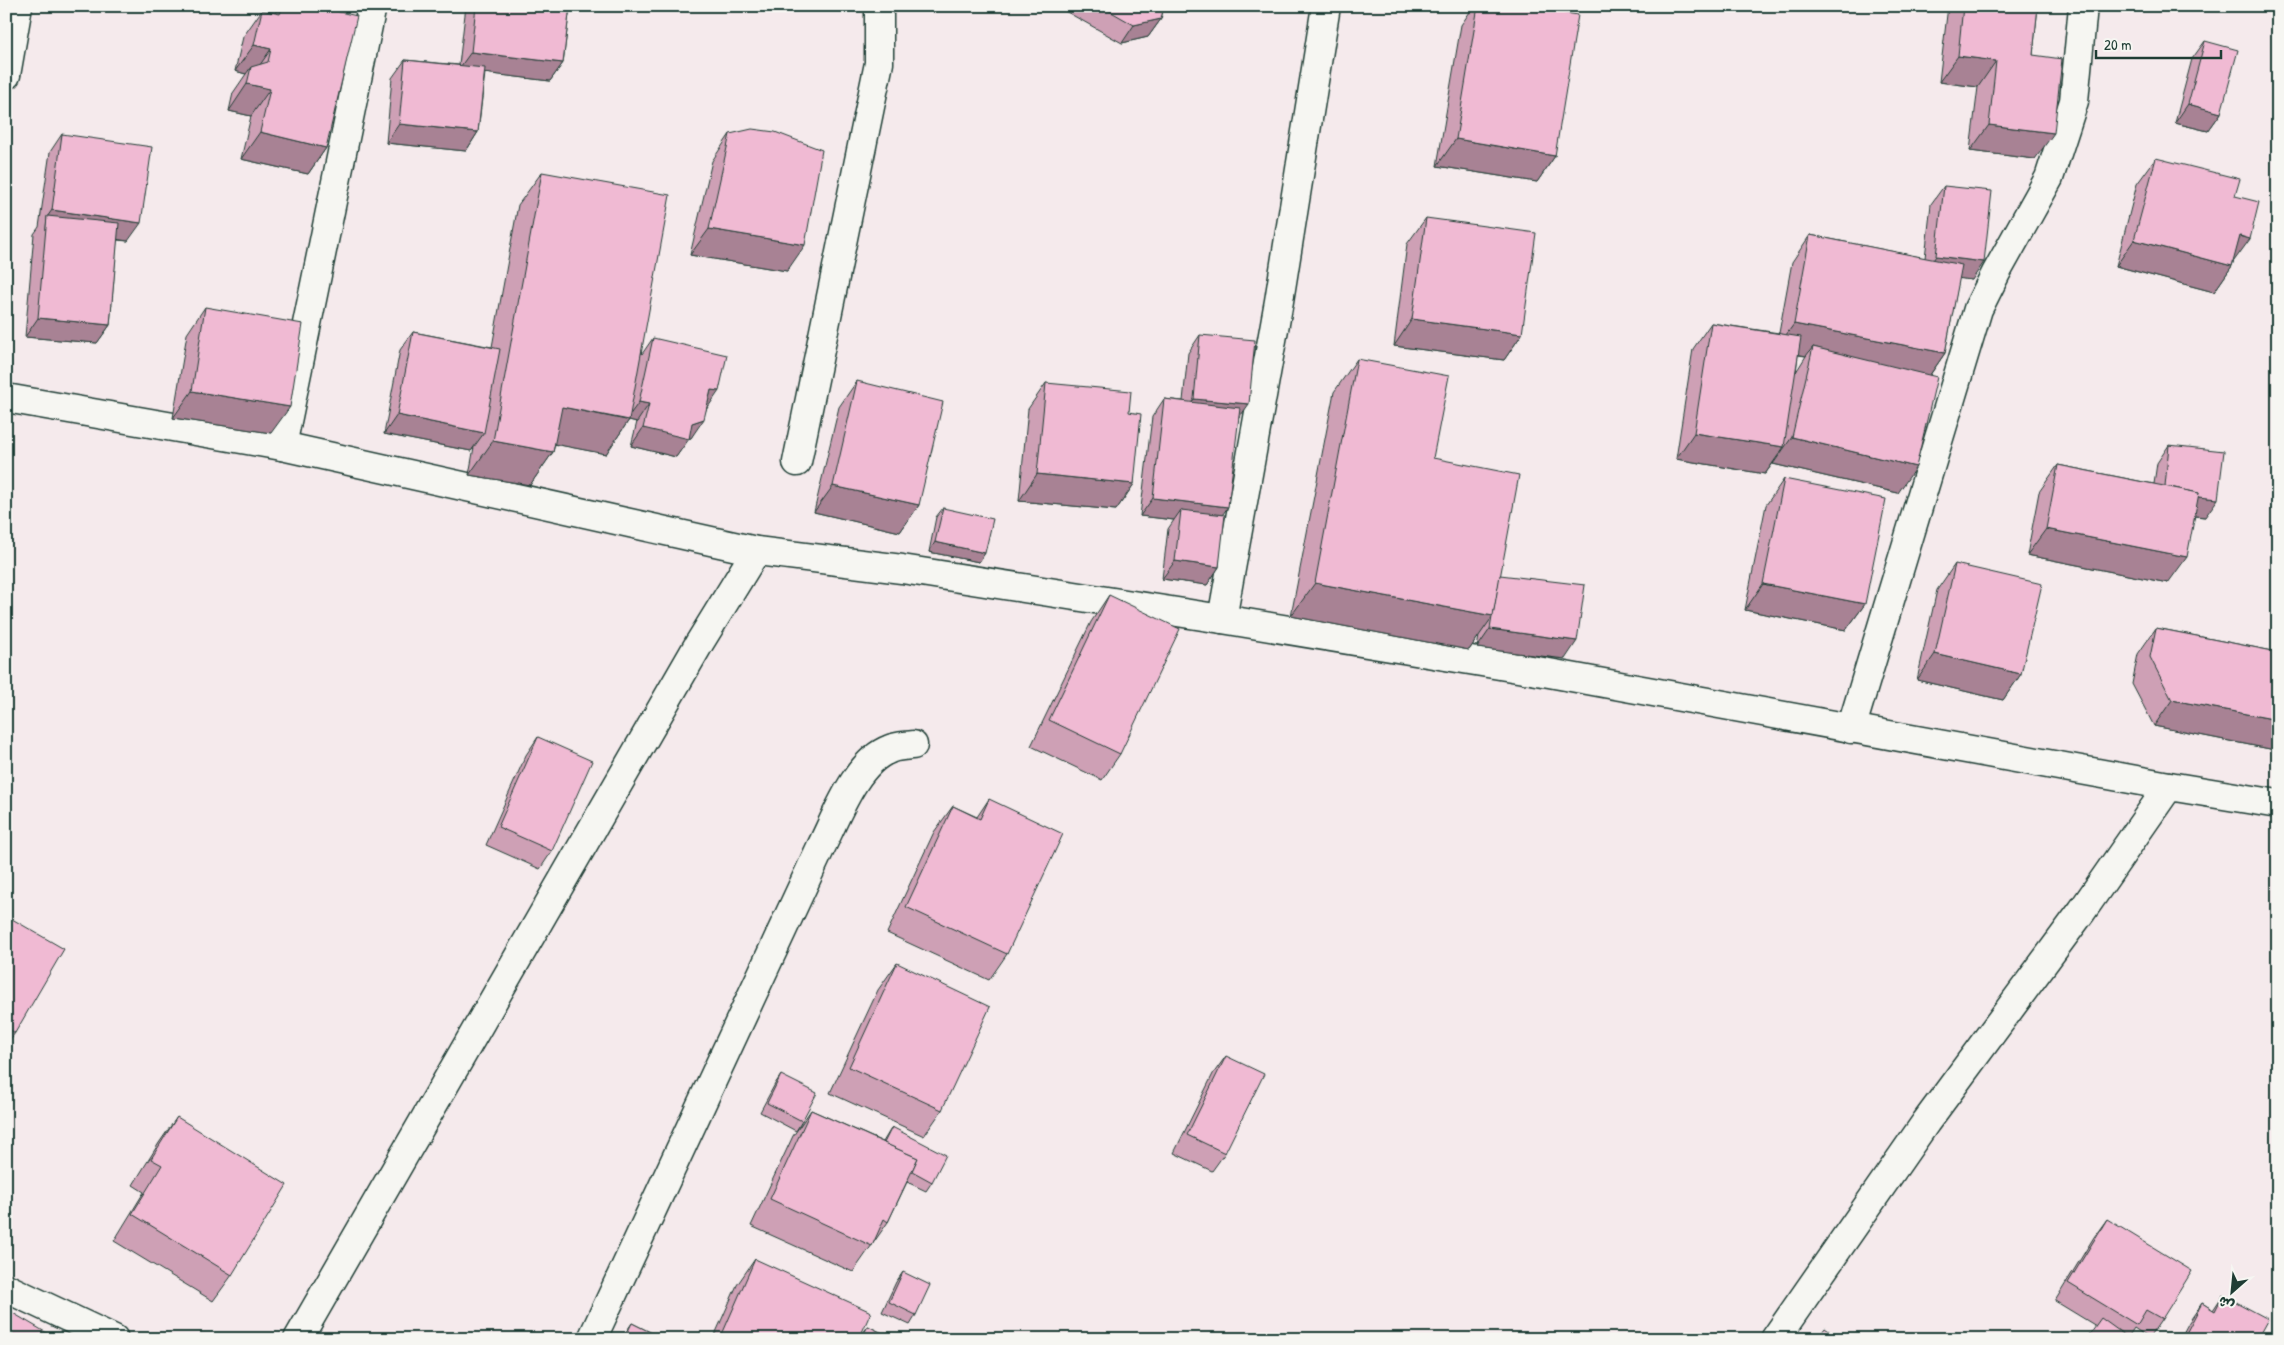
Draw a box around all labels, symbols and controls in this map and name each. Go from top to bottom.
scale bar [2096,28,2222,60]
text: 20 m [2104,34,2131,55]
north arrow [2206,1268,2256,1318]
text: ش [2215,1292,2237,1316]

